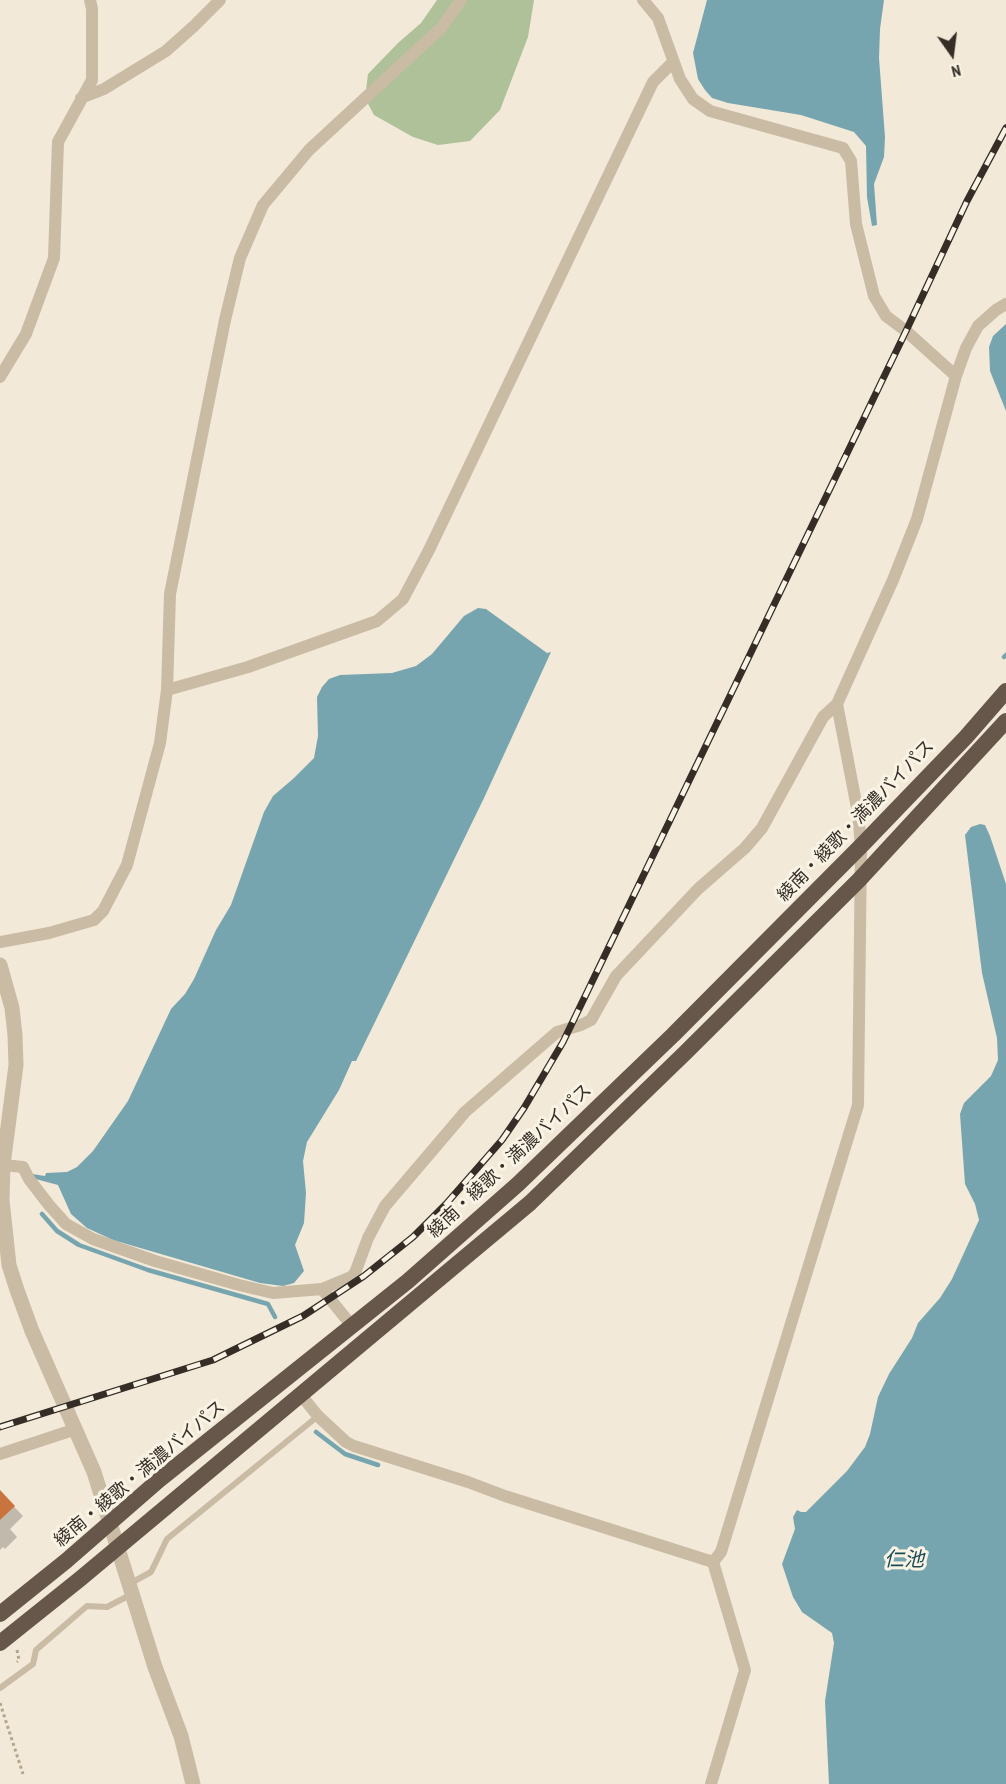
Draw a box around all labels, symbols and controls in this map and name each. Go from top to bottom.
north arrow [922,24,982,84]
text: N [950,61,963,82]
street label: 綾南・綾歌・満濃バイパス [773,736,939,906]
street label: 綾南・綾歌・満濃バイパス [424,1079,596,1243]
street label: 綾南・綾歌・満濃バイパス [50,1396,230,1552]
water label: 仁池 [884,1548,924,1572]

